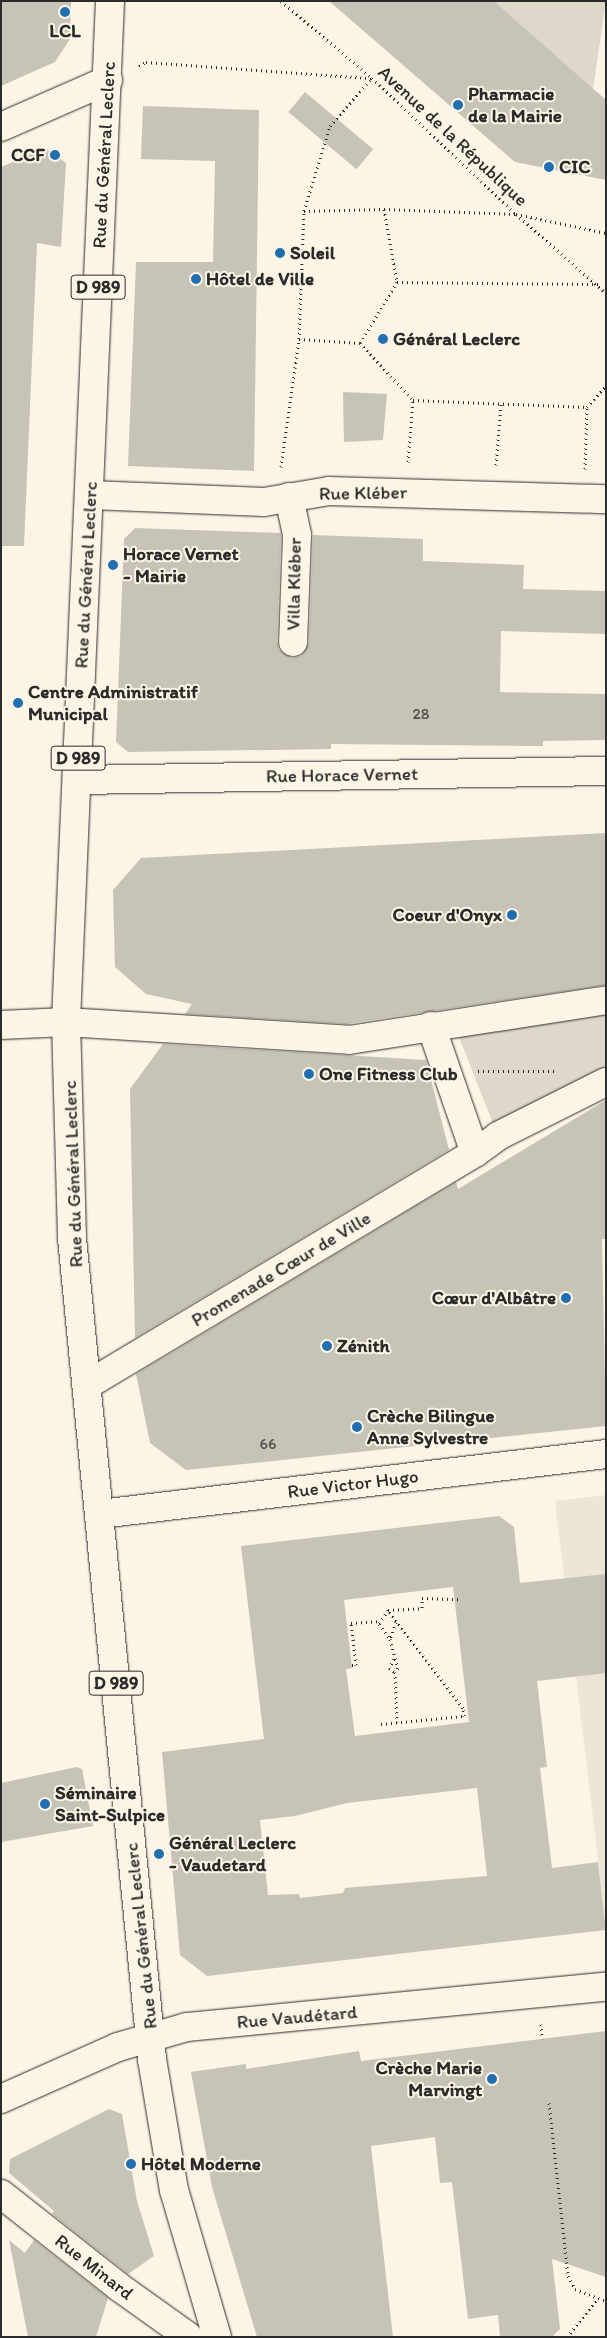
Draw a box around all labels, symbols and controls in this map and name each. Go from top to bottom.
marker: LCL [59,6,71,18]
place label: LCL [49,20,81,42]
street label: Avenue de la République [373,60,533,212]
street label: Rue du Général Leclerc [88,61,120,249]
place label: Pharmacie de la Mairie [468,83,562,127]
marker: Pharmacie de la Mairie [452,99,464,111]
place label: CCF [11,144,45,166]
marker: CCF [49,149,61,161]
place label: CIC [559,156,591,178]
marker: CIC [543,161,555,173]
place label: Soleil [290,242,335,264]
marker: Soleil [274,247,286,259]
place label: Hôtel de Ville [206,268,314,290]
road number: D 989 [70,272,126,302]
marker: Hôtel de Ville [190,273,202,285]
place label: Général Leclerc [393,328,520,350]
marker: Général Leclerc [377,333,389,345]
street label: Rue du Général Leclerc [70,481,102,669]
street label: Rue Kléber [319,481,407,505]
street label: Villa Kléber [282,537,306,631]
place label: Horace Vernet - Mairie [123,543,238,587]
marker: Horace Vernet - Mairie [107,559,119,571]
place label: Centre Administratif Municipal [28,681,199,725]
marker: Centre Administratif Municipal [12,697,24,709]
house number: 28 [412,704,430,724]
road number: D 989 [50,742,106,774]
street label: Rue Horace Vernet [267,762,417,788]
place label: Coeur d'Onyx [392,904,502,926]
marker: Coeur d'Onyx [506,909,518,921]
place label: One Fitness Club [319,1063,457,1085]
marker: One Fitness Club [303,1068,315,1080]
street label: Rue du Général Leclerc [58,1080,88,1268]
street label: Promenade Cœur de Ville [187,1206,375,1332]
place label: Cœur d'Albâtre [432,1287,556,1309]
marker: Cœur d'Albâtre [560,1292,572,1304]
place label: Zénith [337,1335,390,1357]
marker: Zénith [321,1340,333,1352]
place label: Crèche Bilingue Anne Sylvestre [367,1405,495,1449]
marker: Crèche Bilingue Anne Sylvestre [351,1421,363,1433]
house number: 66 [260,1434,276,1454]
street label: Rue Victor Hugo [286,1465,420,1503]
road number: D 989 [88,1668,144,1699]
place label: Séminaire Saint-Sulpice [55,1782,165,1826]
marker: Séminaire Saint-Sulpice [39,1798,51,1810]
place label: Général Leclerc - Vaudetard [169,1832,296,1876]
street label: Rue du Général Leclerc [120,1841,162,2031]
marker: Général Leclerc - Vaudetard [153,1848,165,1860]
street label: Rue Vaudétard [236,2000,358,2034]
place label: Crèche Marie Marvingt [375,2057,482,2101]
marker: Crèche Marie Marvingt [486,2073,498,2085]
place label: Hôtel Moderne [141,2153,261,2175]
marker: Hôtel Moderne [125,2158,137,2170]
street label: Rue Minard [50,2229,138,2305]

